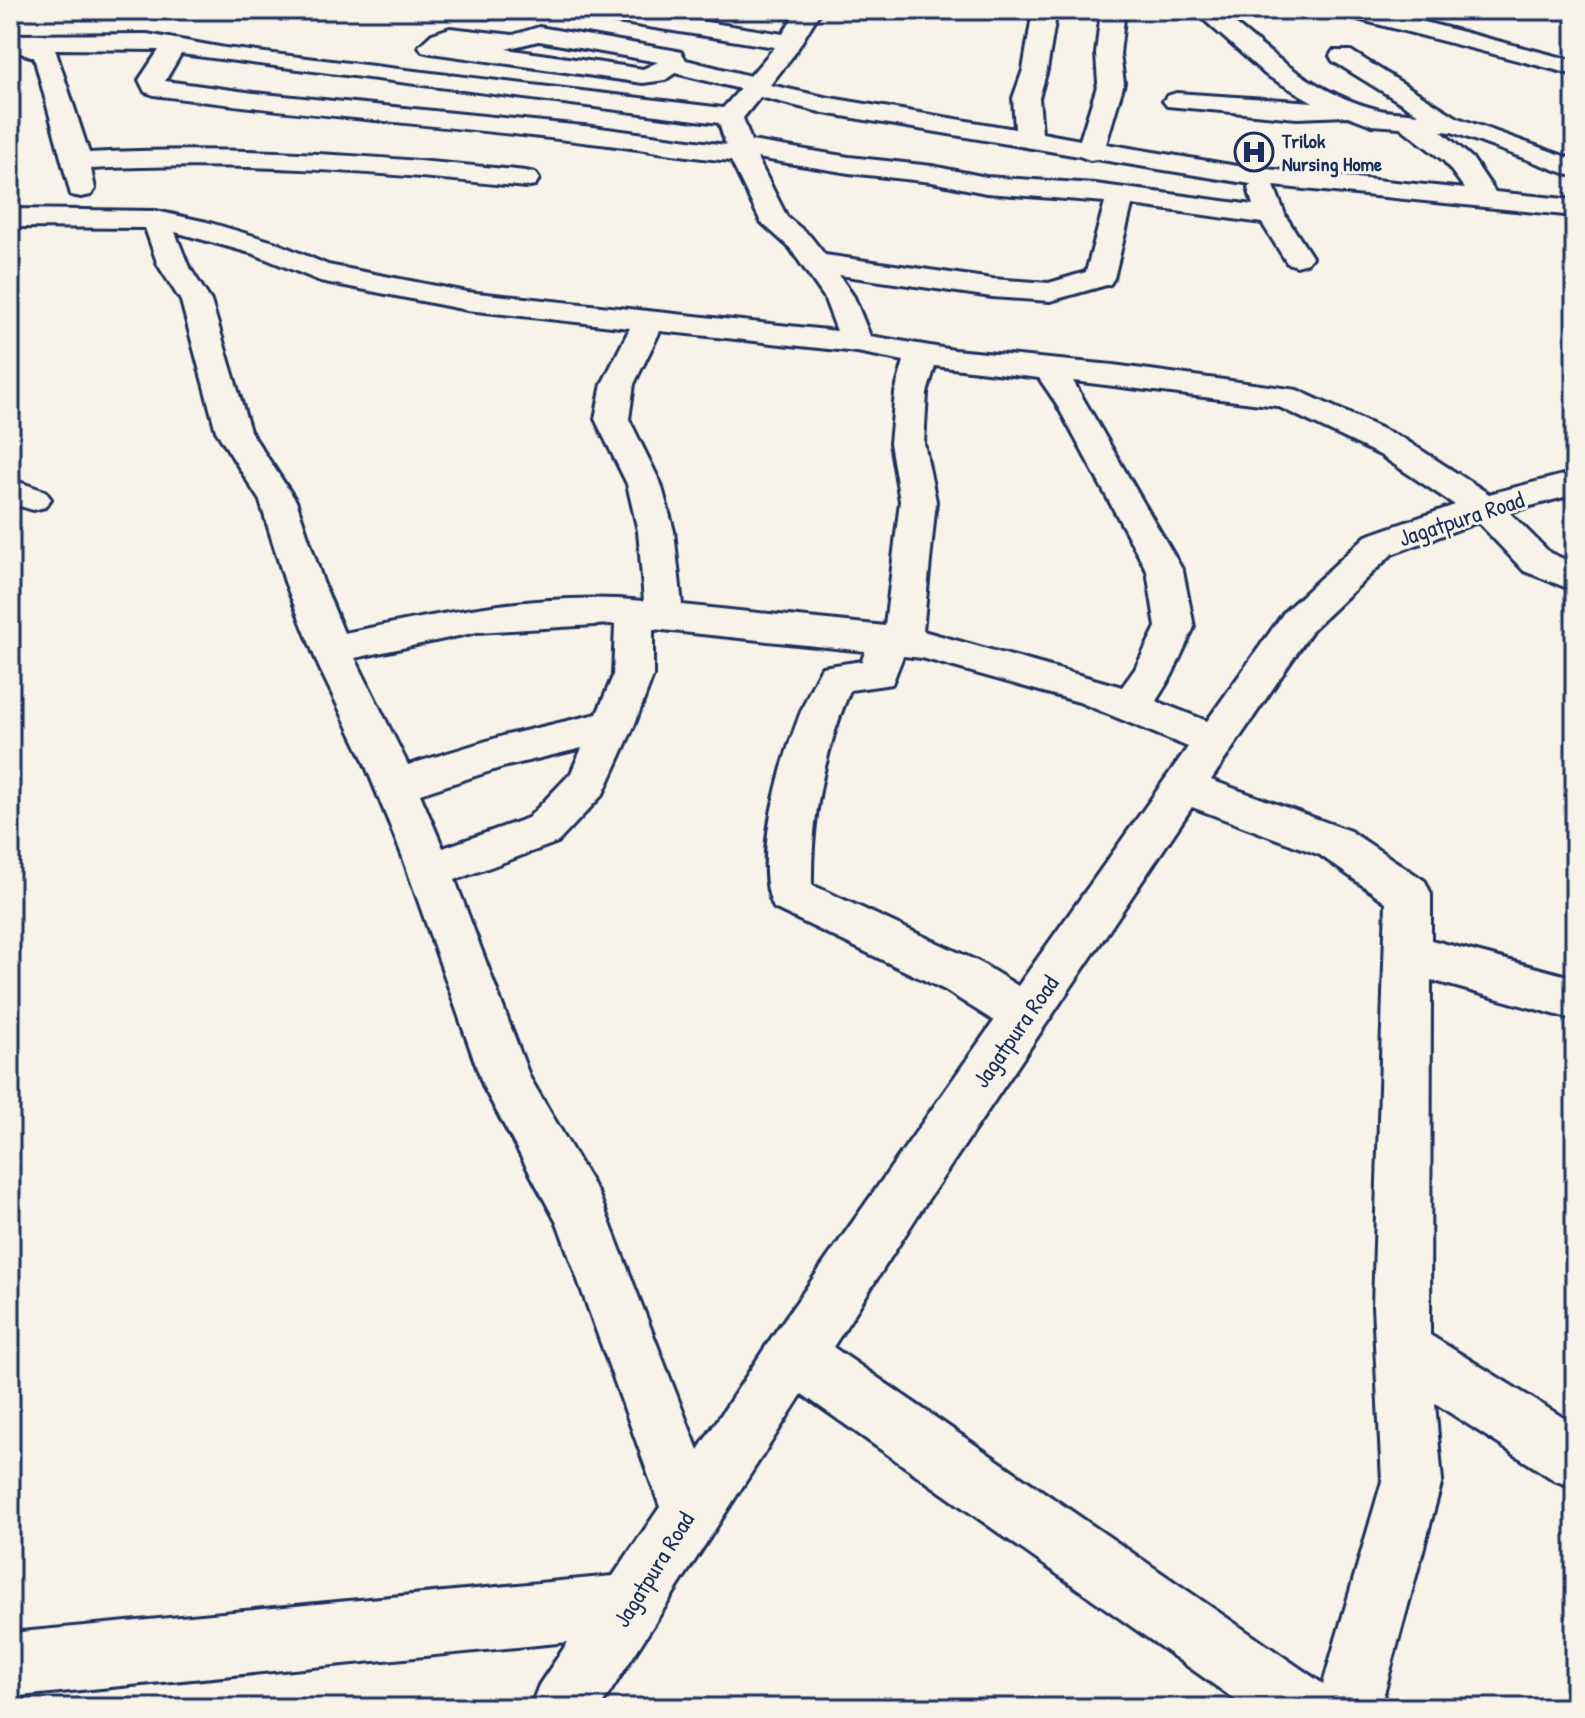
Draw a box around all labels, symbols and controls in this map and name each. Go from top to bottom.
place label: Trilok Nursing Home [1281,127,1382,178]
hospital icon: Trilok Nursing Home [1233,131,1275,173]
street label: Jagatpura Road [1394,483,1528,553]
street label: Jagatpura Road [965,969,1065,1093]
street label: Jagatpura Road [605,1505,701,1633]

